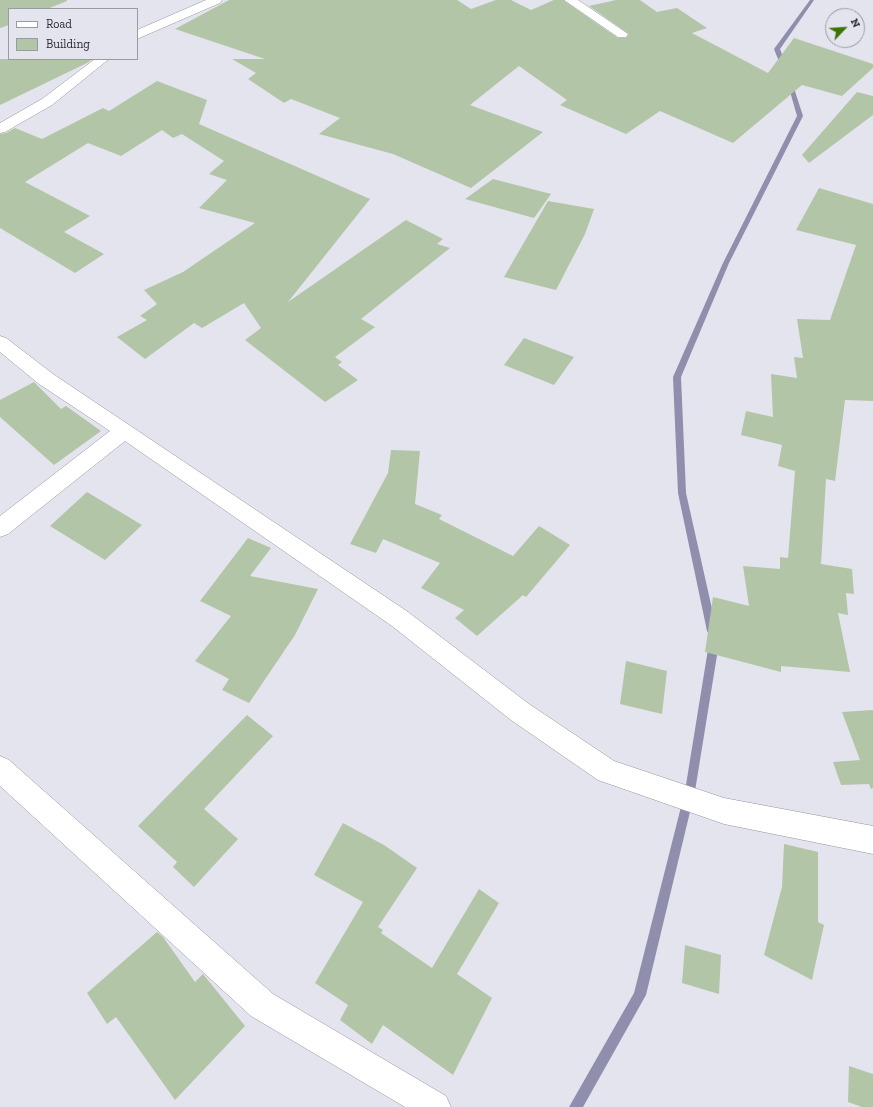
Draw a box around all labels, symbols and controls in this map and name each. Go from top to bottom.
legend [8,8,138,60]
north arrow [825,8,865,48]
text: Road [46,17,72,31]
text: N [848,17,863,30]
text: Building [46,37,90,51]

